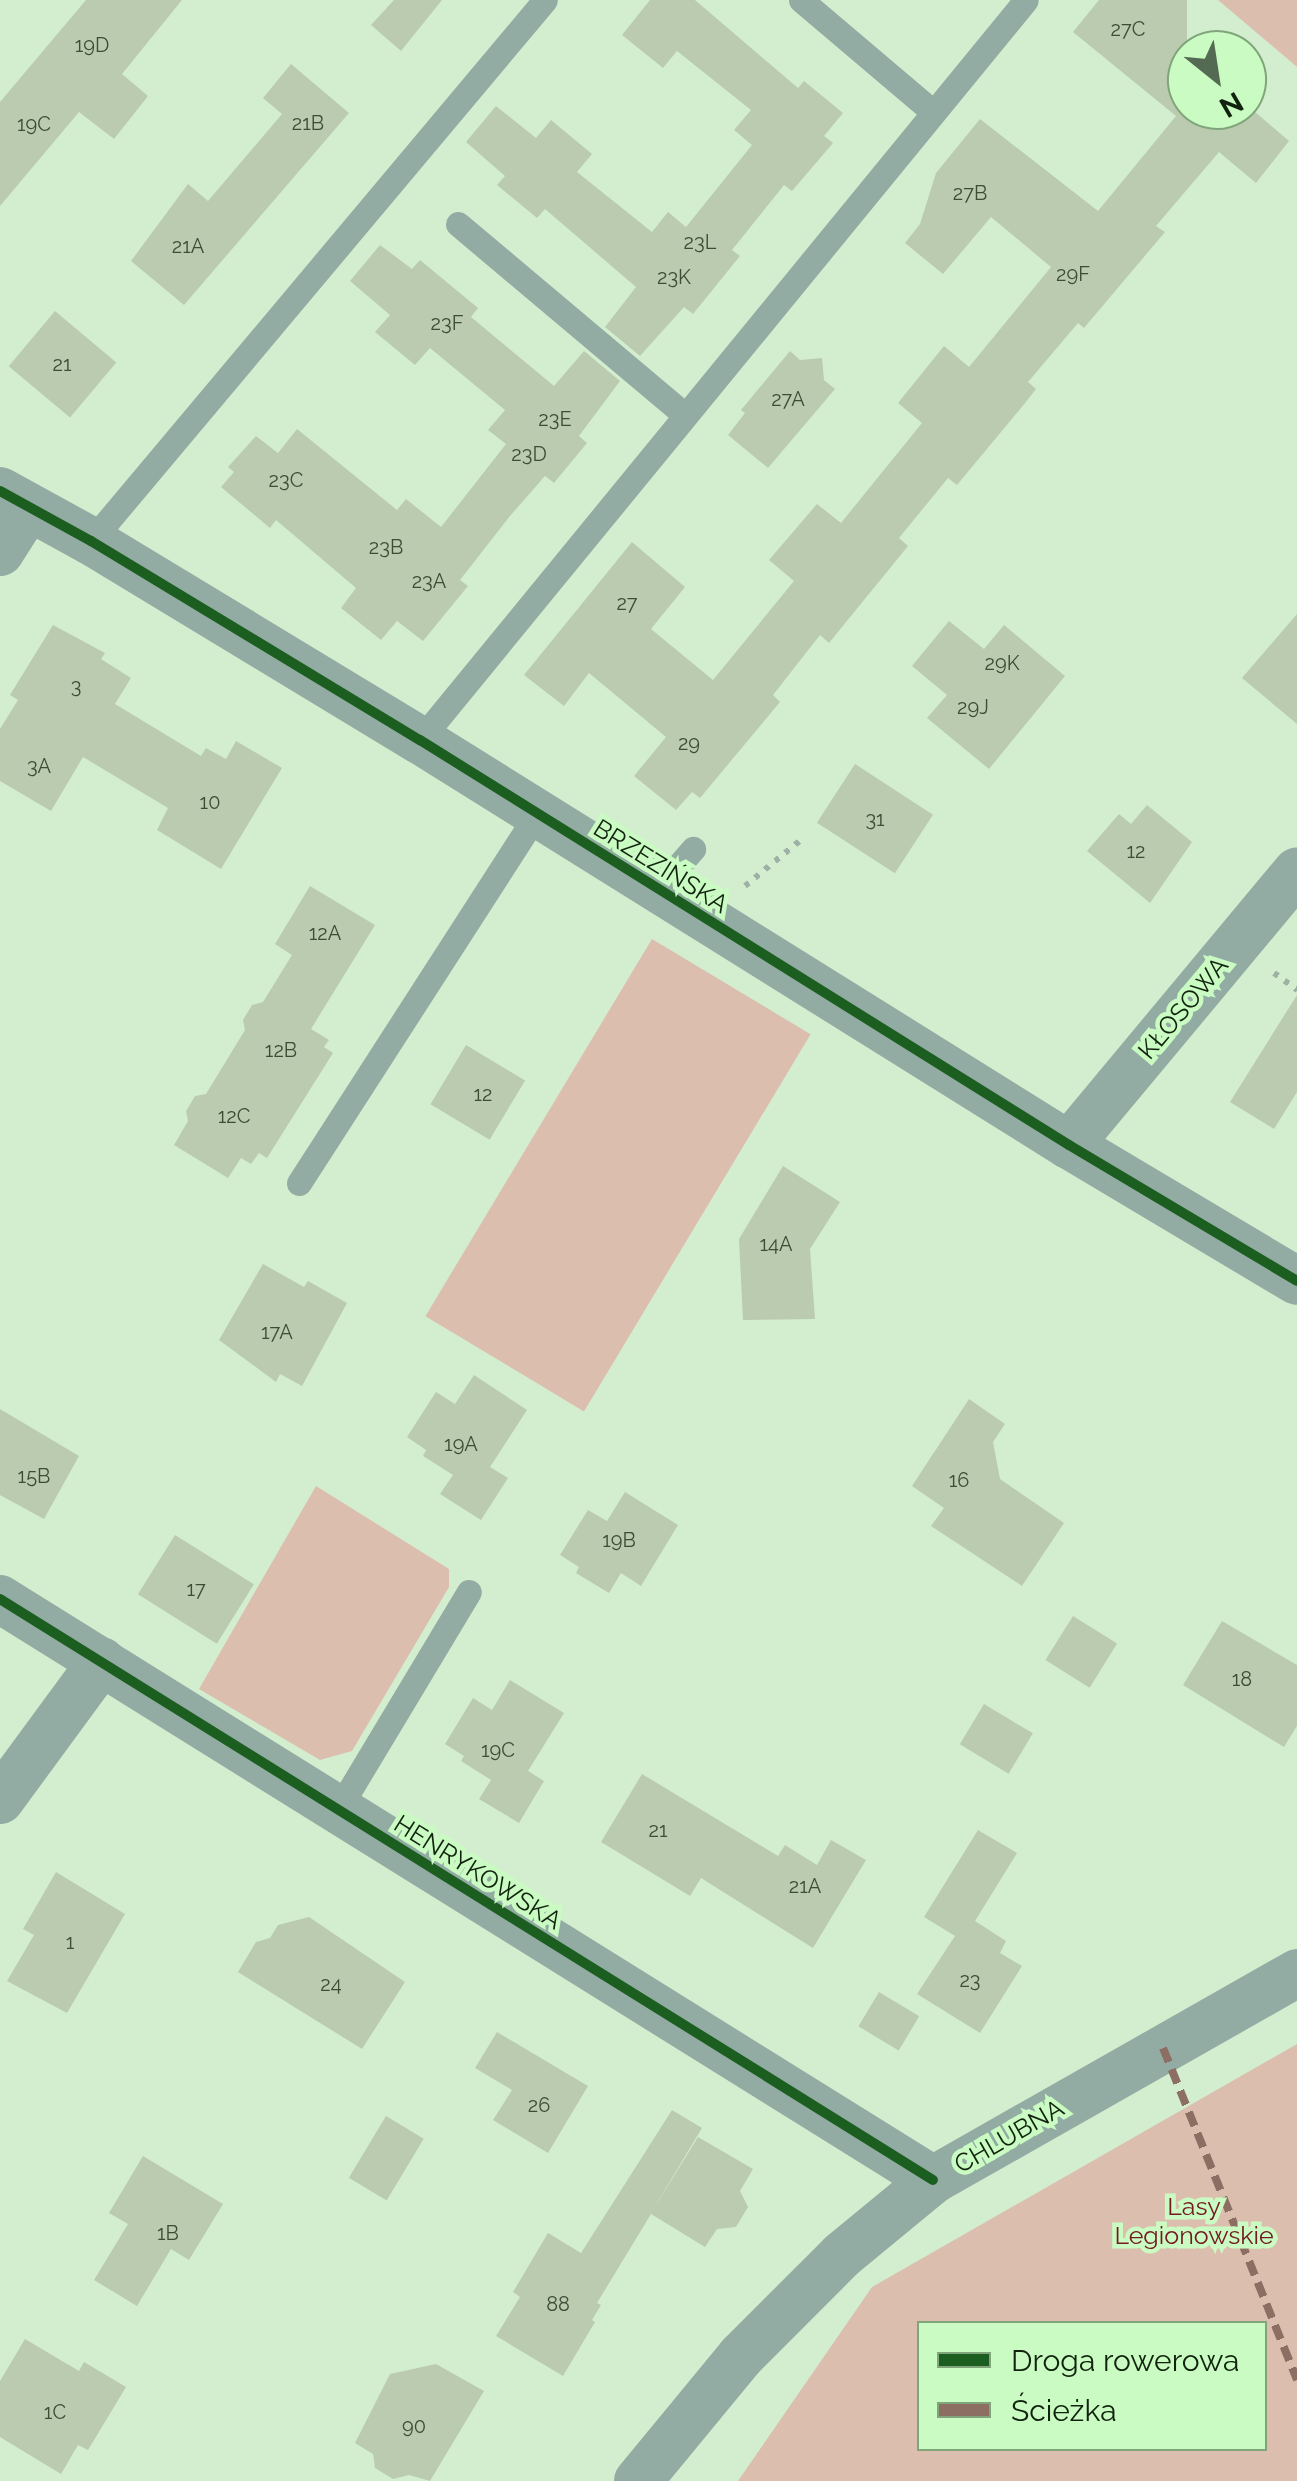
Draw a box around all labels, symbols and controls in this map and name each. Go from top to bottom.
house number: 27C [1111,17,1145,41]
north arrow [1167,30,1267,130]
house number: 19D [75,33,109,57]
text: N [1214,85,1249,124]
house number: 21B [292,111,324,135]
house number: 19C [17,112,51,136]
house number: 27B [953,181,987,205]
house number: 23L [684,230,716,254]
house number: 21A [172,234,204,258]
house number: 29F [1056,262,1090,286]
house number: 23K [657,265,691,289]
house number: 23F [431,311,463,335]
house number: 21 [53,352,71,376]
house number: 27A [771,387,805,411]
house number: 23E [538,407,572,431]
house number: 23D [511,442,547,466]
house number: 23C [269,468,303,492]
house number: 23B [369,535,403,559]
house number: 23A [412,569,446,593]
house number: 27 [616,591,638,615]
house number: 29K [985,651,1019,675]
house number: 3 [71,674,81,698]
house number: 29J [957,695,989,719]
house number: 29 [678,731,700,755]
house number: 3A [27,754,51,778]
house number: 10 [200,790,220,814]
house number: 31 [865,807,885,831]
street label: BRZEZIŃSKA [588,813,734,919]
house number: 12 [1127,839,1145,863]
house number: 12A [309,921,341,945]
street label: KŁOSOWA [1132,951,1234,1065]
house number: 12B [265,1038,297,1062]
house number: 12 [474,1082,492,1106]
house number: 12C [218,1104,250,1128]
house number: 14A [760,1232,792,1256]
house number: 17A [261,1320,293,1344]
house number: 19A [444,1432,478,1456]
house number: 15B [18,1464,50,1488]
house number: 16 [949,1468,969,1492]
house number: 19B [602,1528,636,1552]
house number: 17 [186,1577,206,1601]
house number: 18 [1232,1667,1252,1691]
house number: 19C [481,1738,515,1762]
street label: HENRYKOWSKA [389,1808,567,1936]
house number: 21 [649,1818,667,1842]
house number: 21A [789,1874,821,1898]
house number: 1 [66,1930,74,1954]
house number: 23 [959,1968,981,1992]
house number: 24 [320,1972,342,1996]
house number: 26 [528,2093,550,2117]
street label: CHLUBNA [949,2093,1069,2179]
park label: Lasy Legionowskie [1114,2192,1274,2251]
house number: 1B [157,2221,179,2245]
house number: 88 [546,2292,570,2316]
legend [917,2321,1267,2451]
text: Droga rowerowa [1011,2343,1239,2378]
text: Ścieżka [1011,2393,1117,2428]
house number: 1C [44,2400,66,2424]
house number: 90 [402,2414,426,2438]

